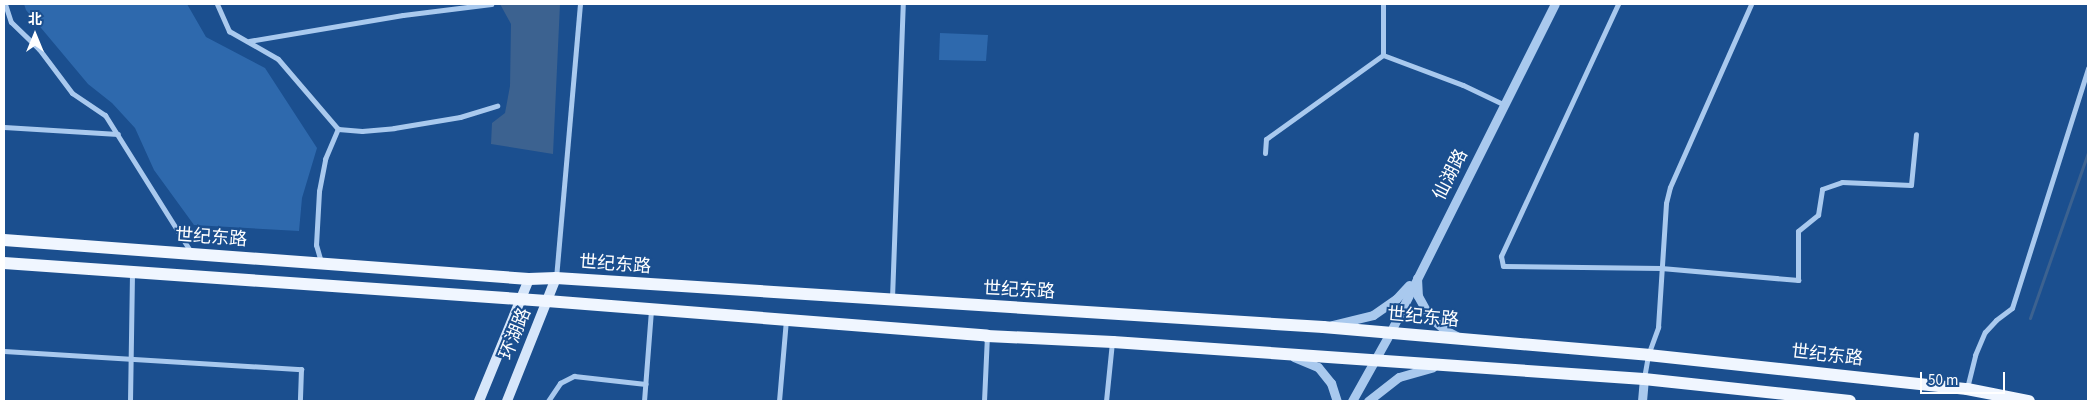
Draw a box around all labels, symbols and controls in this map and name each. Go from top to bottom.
north arrow [10,10,60,60]
text: 北 [28,10,42,30]
street label: 仙湖路 [1429,146,1473,204]
street label: 世纪东路 [174,225,248,251]
street label: 世纪东路 [578,252,652,278]
street label: 世纪东路 [982,278,1056,304]
street label: 世纪东路 [1386,304,1460,332]
street label: 环湖路 [496,305,536,363]
street label: 世纪东路 [1790,341,1864,371]
scale bar [1922,362,2007,394]
text: 50 m [1928,370,1958,391]

